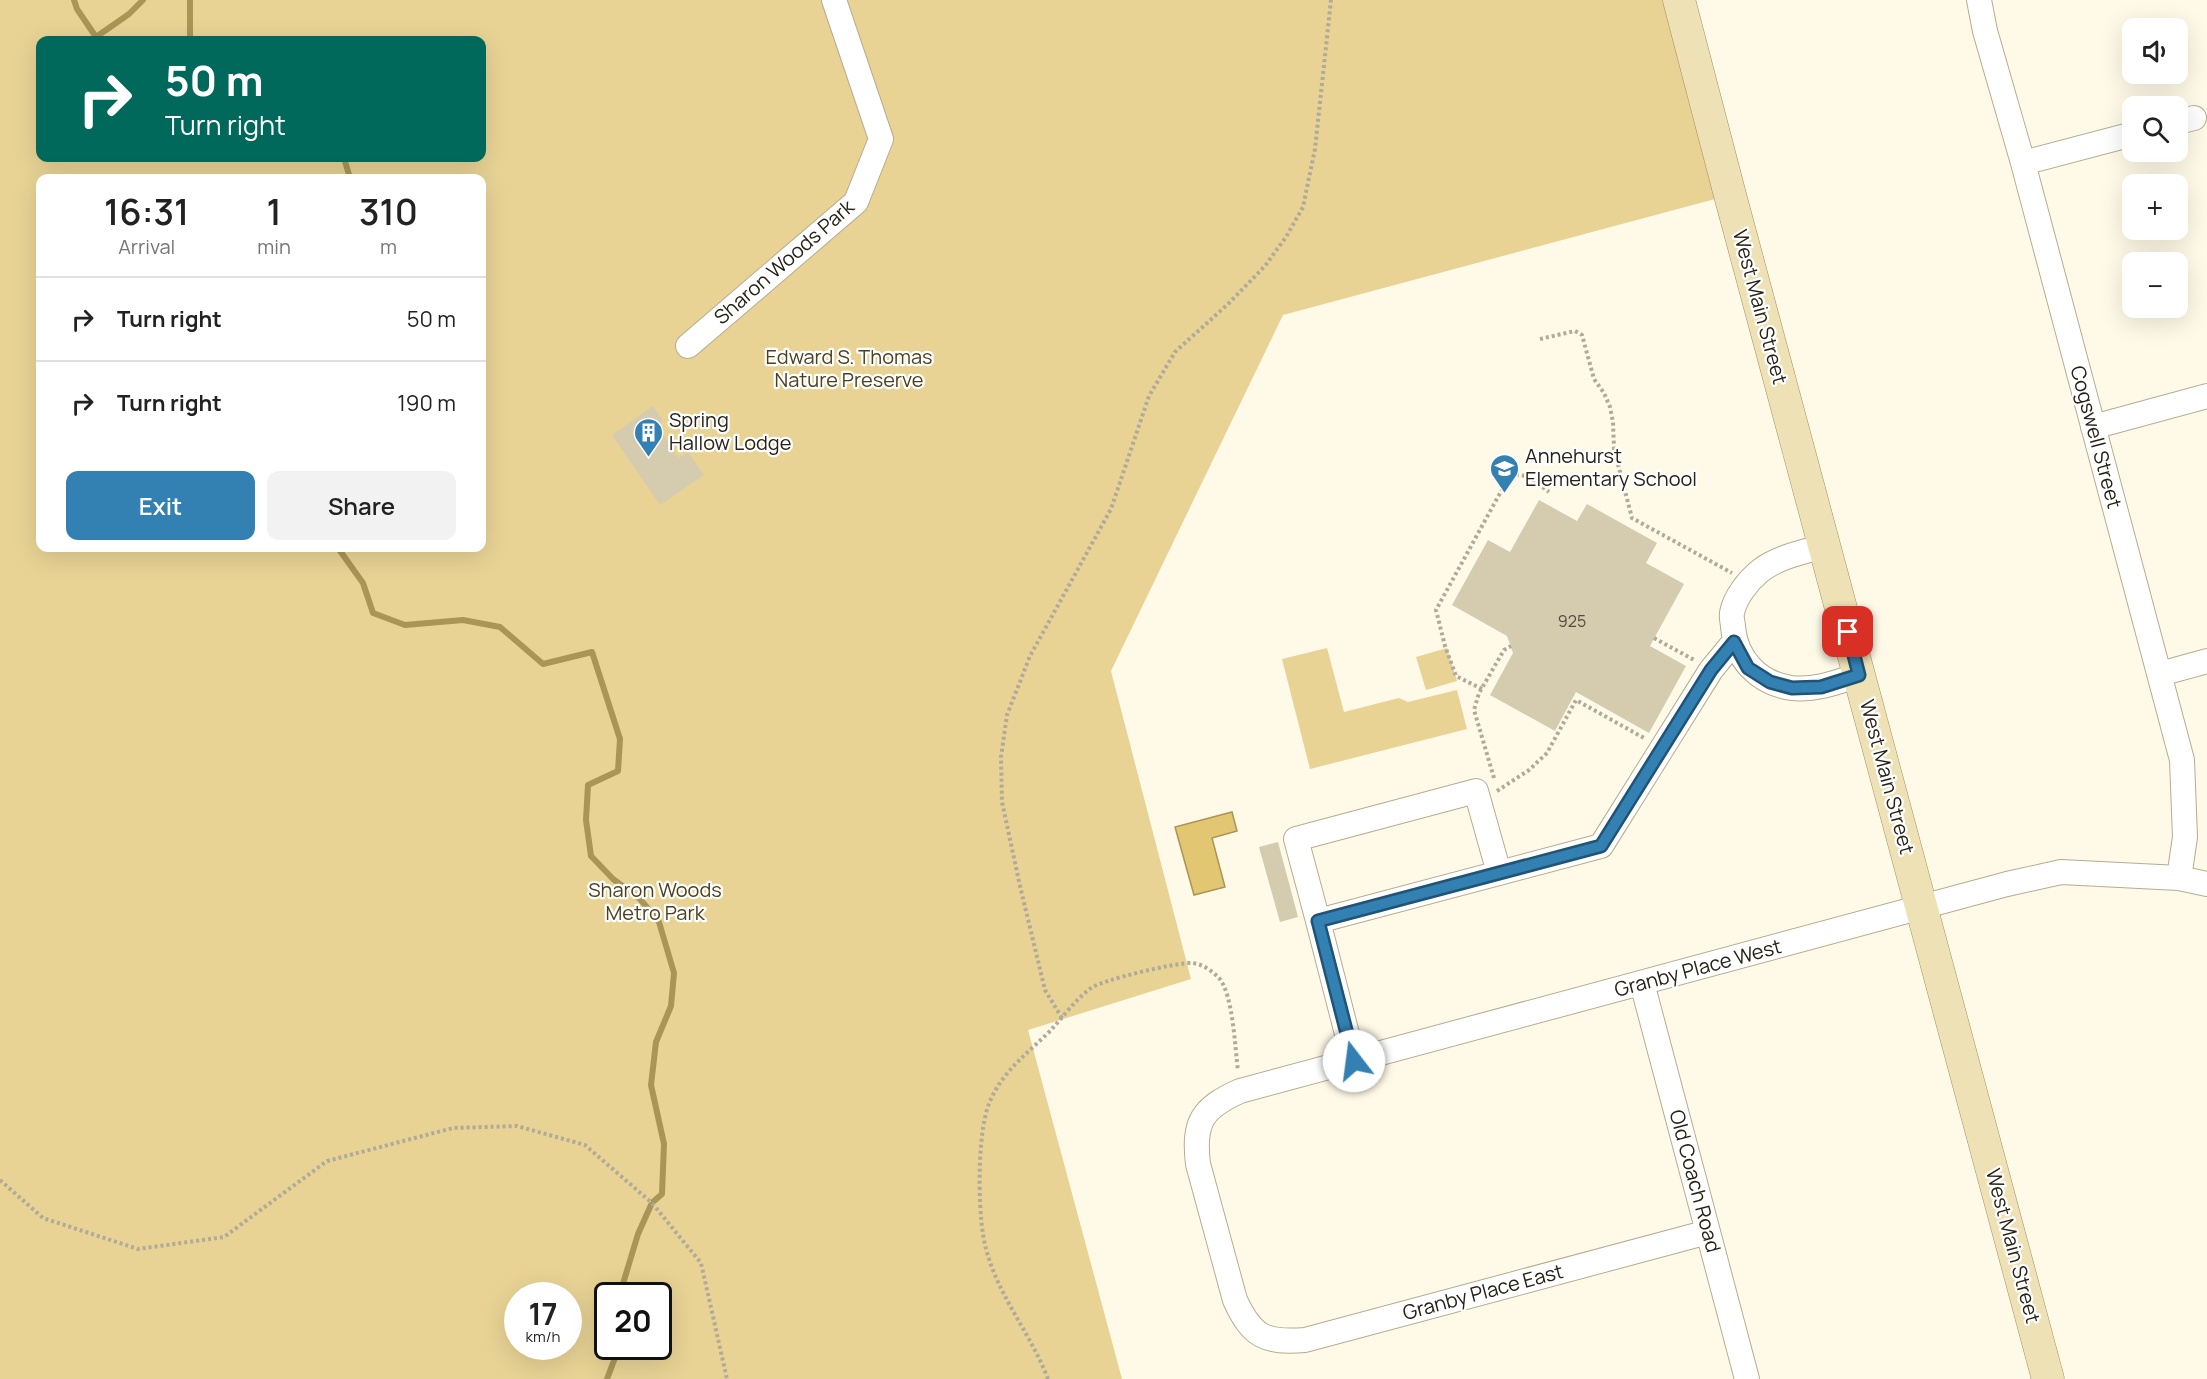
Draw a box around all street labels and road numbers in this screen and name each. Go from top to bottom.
street label: Sharon Woods Park [708,193,860,330]
street label: West Main Street [1727,227,1794,387]
street label: Cogswell Street [2064,362,2129,511]
street label: West Main Street [1854,697,1921,857]
street label: Granby Place West [1611,932,1784,1003]
street label: Old Coach Road [1663,1107,1727,1255]
street label: West Main Street [1980,1166,2047,1326]
street label: Granby Place East [1400,1257,1566,1326]

